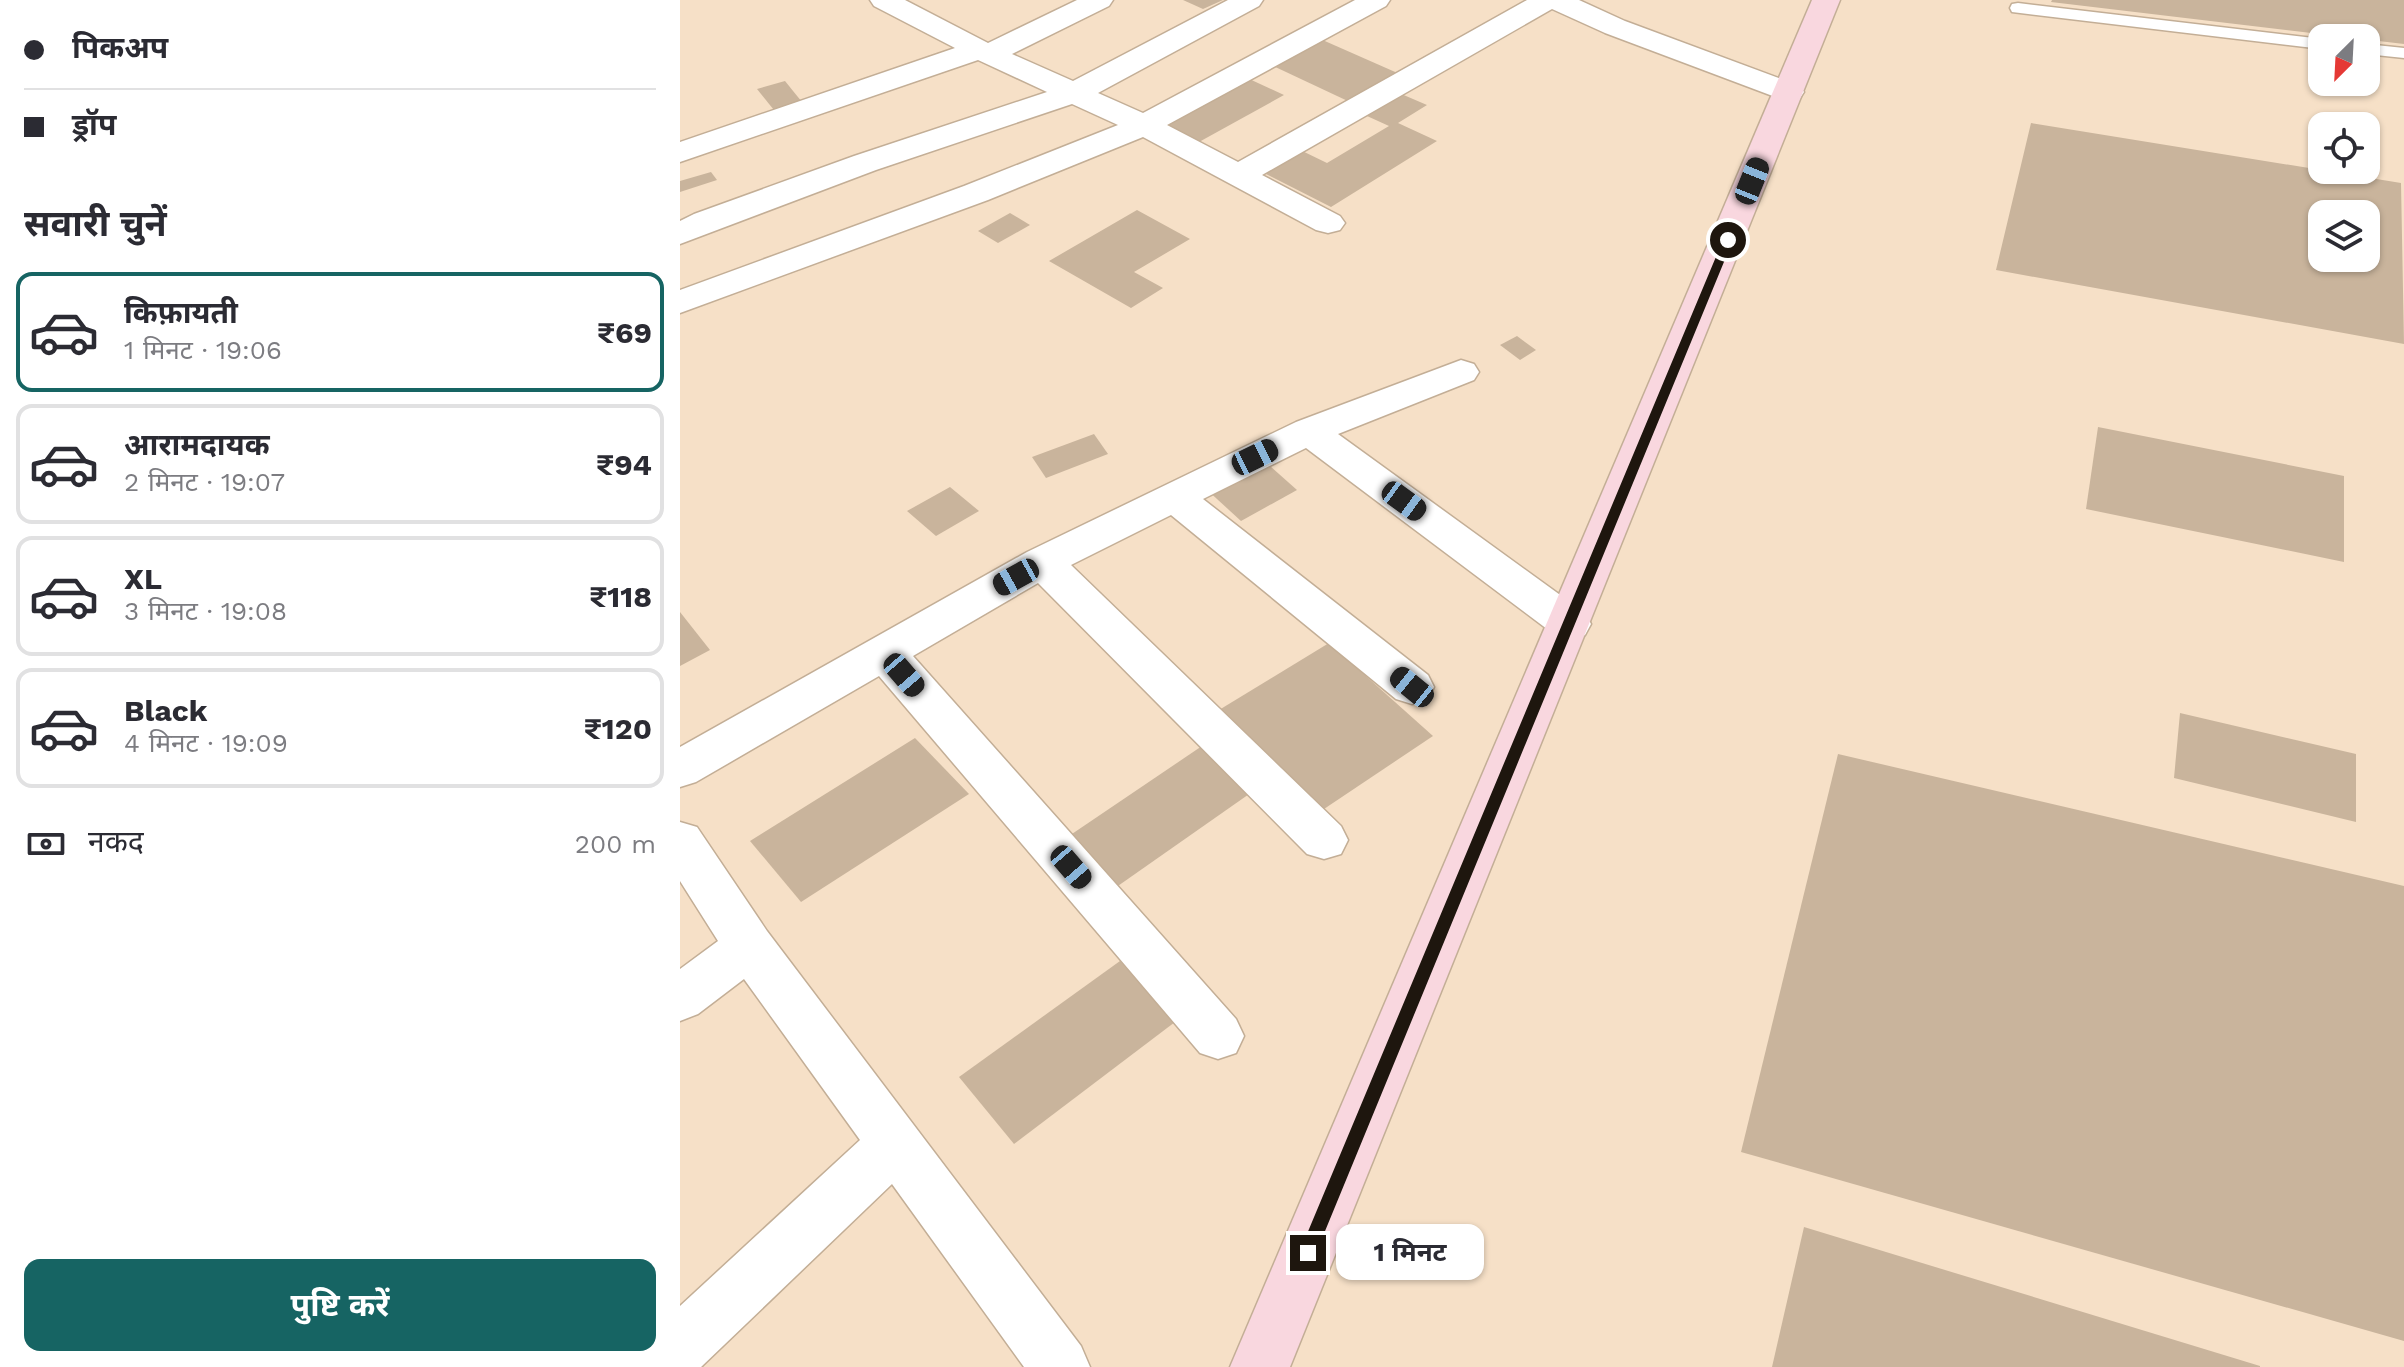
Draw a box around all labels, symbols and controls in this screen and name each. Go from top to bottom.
north arrow [2308,24,2380,96]
map controls [2308,24,2380,272]
text: पिकअप [72,30,168,65]
text: ड्रॉप [72,107,116,142]
button: locate [2308,112,2380,184]
car [1732,154,1772,208]
button: layers [2308,200,2380,272]
text: सवारी चुनें [24,203,167,245]
route start [1710,222,1746,258]
text: किफ़ायती [124,295,238,330]
icon: car [28,296,100,368]
text: ₹69 [597,315,652,350]
text: 1 मिनट · 19:06 [124,335,282,365]
text: आरामदायक [124,427,270,462]
icon: car [28,428,100,500]
car [1228,436,1282,478]
text: ₹94 [596,447,652,482]
text: 2 मिनट · 19:07 [124,467,285,497]
car [1378,477,1430,525]
car [989,555,1043,599]
icon: car [28,560,100,632]
text: XL [124,561,162,596]
text: ₹118 [589,579,652,614]
text: 3 मिनट · 19:08 [124,596,287,626]
car [879,649,929,701]
car [1386,663,1438,711]
icon: car [28,692,100,764]
text: Black [124,693,208,728]
text: ₹120 [584,711,652,746]
text: 4 मिनट · 19:09 [124,728,288,758]
icon: cash [24,822,68,866]
text: नकद [88,824,144,859]
text: 200 m [575,829,656,859]
car [1046,841,1096,893]
callout: 1 मिनट [1336,1225,1484,1281]
route end [1290,1235,1326,1271]
text: 1 मिनट [1373,1237,1447,1267]
button: पुष्टि करें [24,1259,656,1351]

